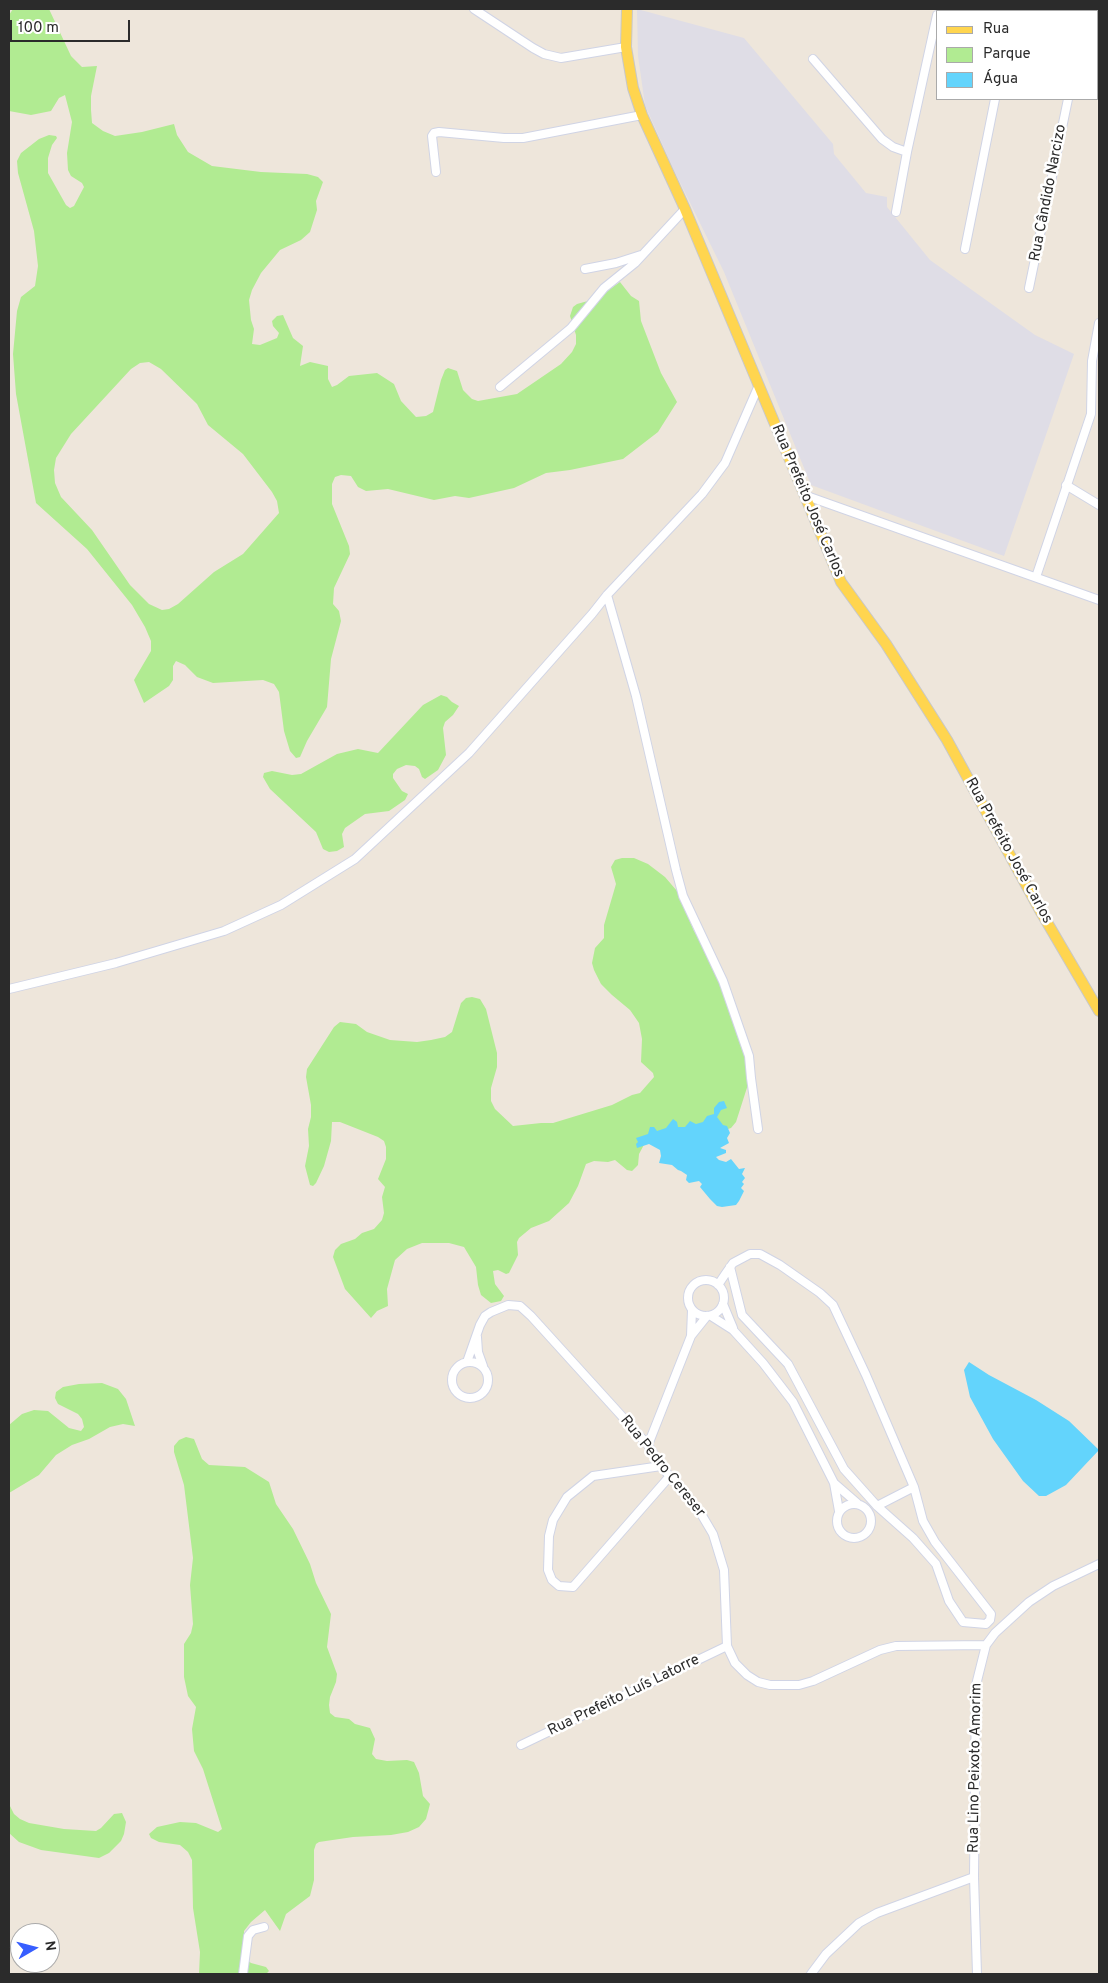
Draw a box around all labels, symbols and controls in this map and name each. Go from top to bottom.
scale bar [12,10,132,42]
legend [936,10,1098,100]
text: 100 m [18,19,59,38]
text: Rua [983,20,1009,39]
text: Parque [983,45,1031,64]
text: Água [983,70,1018,89]
street label: Rua Cândido Narcizo [1027,123,1071,263]
street label: Rua Prefeito José Carlos [767,422,847,580]
street label: Rua Prefeito José Carlos [960,775,1056,927]
street label: Rua Pedro Cereser [615,1413,709,1521]
street label: Rua Prefeito Luís Latorre [545,1651,703,1741]
street label: Rua Lino Peixoto Amorim [966,1683,986,1853]
north arrow [10,1923,60,1973]
text: N [40,1940,58,1952]

